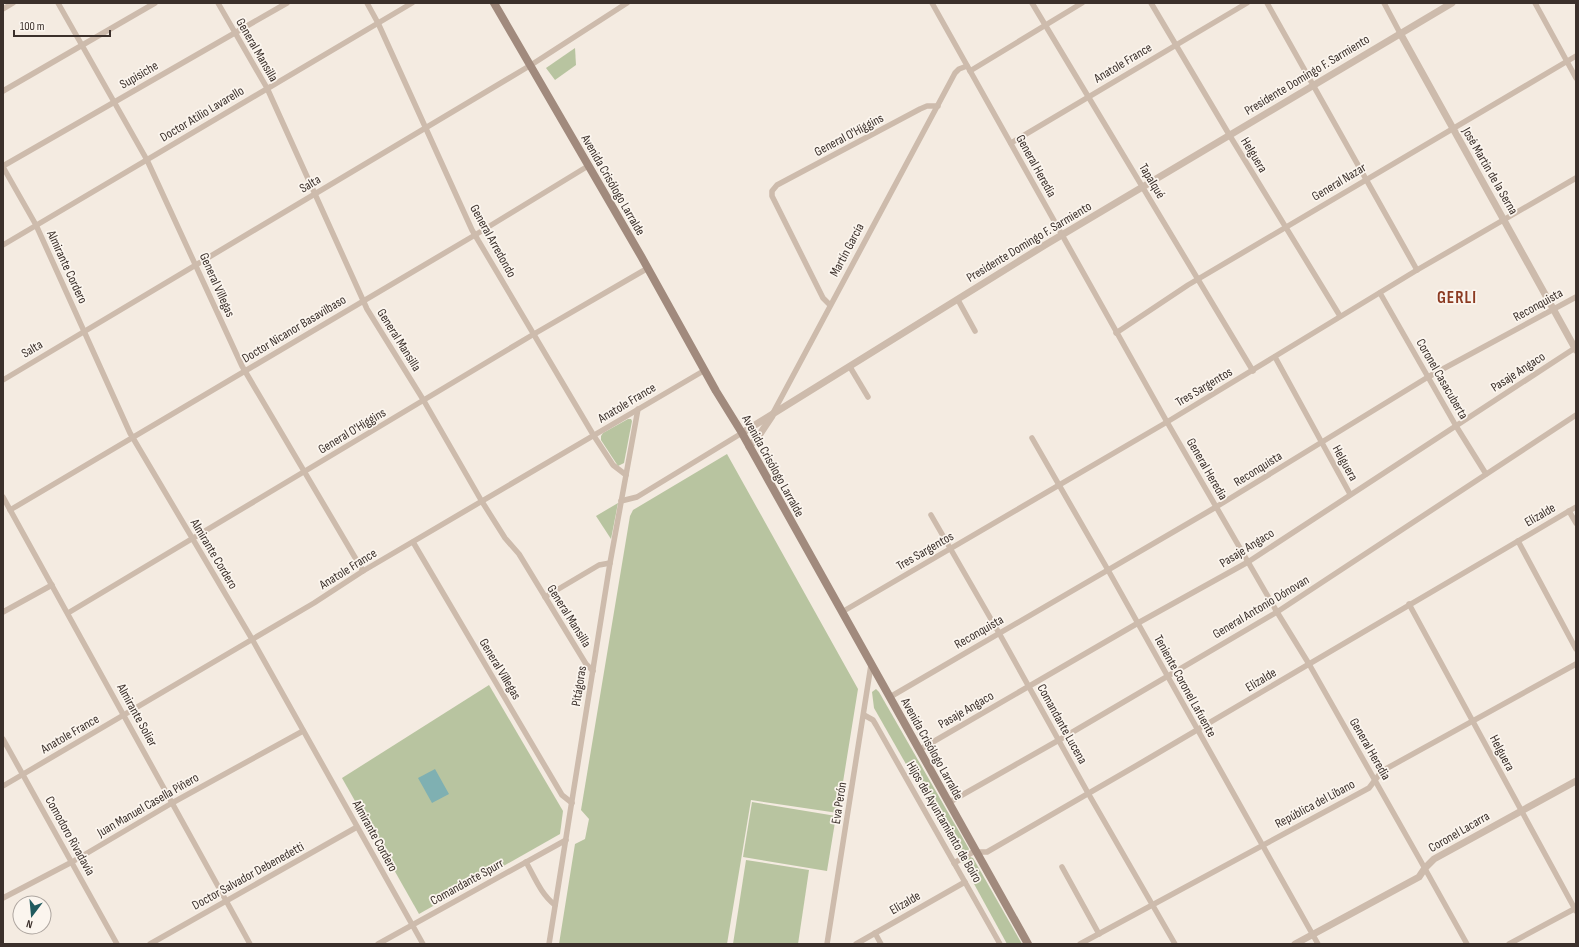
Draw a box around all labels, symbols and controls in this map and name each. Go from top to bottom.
scale bar [14,12,110,38]
street label: General Mansilla [232,15,282,85]
text: 100 m [20,19,45,34]
street label: Presidente Domingo F. Sarmiento [1241,31,1373,119]
street label: Anatole France [1090,39,1155,87]
street label: Supisiche [117,58,161,92]
street label: Doctor Atilio Lavarello [157,83,247,145]
street label: General O'Higgins [812,110,887,160]
street label: José Martín de la Serna [1458,124,1521,217]
street label: Avenida Crisólogo Larralde [577,131,648,238]
street label: General Heredia [1012,132,1060,200]
street label: Helguera [1237,134,1271,176]
street label: General Nazar [1309,159,1369,204]
street label: Tapalqué [1135,160,1169,202]
street label: Salta [296,172,324,196]
street label: Presidente Domingo F. Sarmiento [963,198,1095,286]
street label: General Arredondo [466,202,520,280]
street label: Martín García [826,221,868,279]
street label: Almirante Cordero [43,227,91,306]
street label: General Villegas [196,250,238,320]
street label: Reconquista [1510,285,1566,325]
district label: GERLI [1437,288,1477,308]
street label: Doctor Nicanor Basavilbaso [239,292,349,366]
street label: General Mansilla [373,306,425,374]
street label: Coronel Casacuberta [1412,336,1472,422]
street label: Salta [18,337,46,361]
street label: Pasaje Angaco [1488,349,1548,395]
street label: Tres Sargentos [1173,364,1236,410]
street label: Anatole France [594,379,659,427]
street label: General O'Higgins [315,404,389,457]
street label: Avenida Crisólogo Larralde [738,411,808,520]
street label: General Heredia [1183,435,1231,503]
street label: Helguera [1329,442,1361,484]
street label: Reconquista [1231,448,1285,490]
street label: Elizalde [1522,500,1558,530]
street label: Almirante Cordero [186,515,241,592]
street label: Pasaje Angaco [1217,525,1277,571]
street label: Tres Sargentos [893,528,957,574]
street label: Anatole France [315,545,380,593]
street label: General Antonio Dónovan [1210,572,1312,642]
street label: General Mansilla [543,582,595,650]
street label: Reconquista [952,612,1006,652]
street label: Teniente Coronel Lafuente [1150,632,1220,740]
street label: General Villegas [475,635,525,703]
street label: Pitágoras [568,664,590,707]
street label: Elizalde [1243,665,1279,695]
street label: Almirante Solier [113,680,161,749]
street label: Comandante Lucena [1033,681,1091,767]
street label: Pasaje Angaco [935,688,997,732]
street label: Avenida Crisólogo Larralde [897,694,967,803]
street label: Anatole France [37,711,102,758]
street label: General Heredia [1346,715,1394,783]
street label: Helguera [1486,732,1518,774]
street label: Hijos del Ayuntamiento de Boiro [903,759,985,885]
street label: Juan Manuel Casella Piñero [93,769,202,841]
street label: República del Líbano [1272,776,1358,832]
street label: Eva Perón [828,781,850,825]
street label: Comodoro Rivadavia [42,794,98,878]
street label: Almirante Cordero [348,797,401,874]
street label: Coronel Lacarra [1426,808,1492,856]
street label: Doctor Salvador Debenedetti [189,839,307,913]
street label: Comandante Spurr [427,855,507,909]
street label: Elizalde [887,888,923,918]
north arrow [12,895,52,935]
text: N [25,917,34,931]

